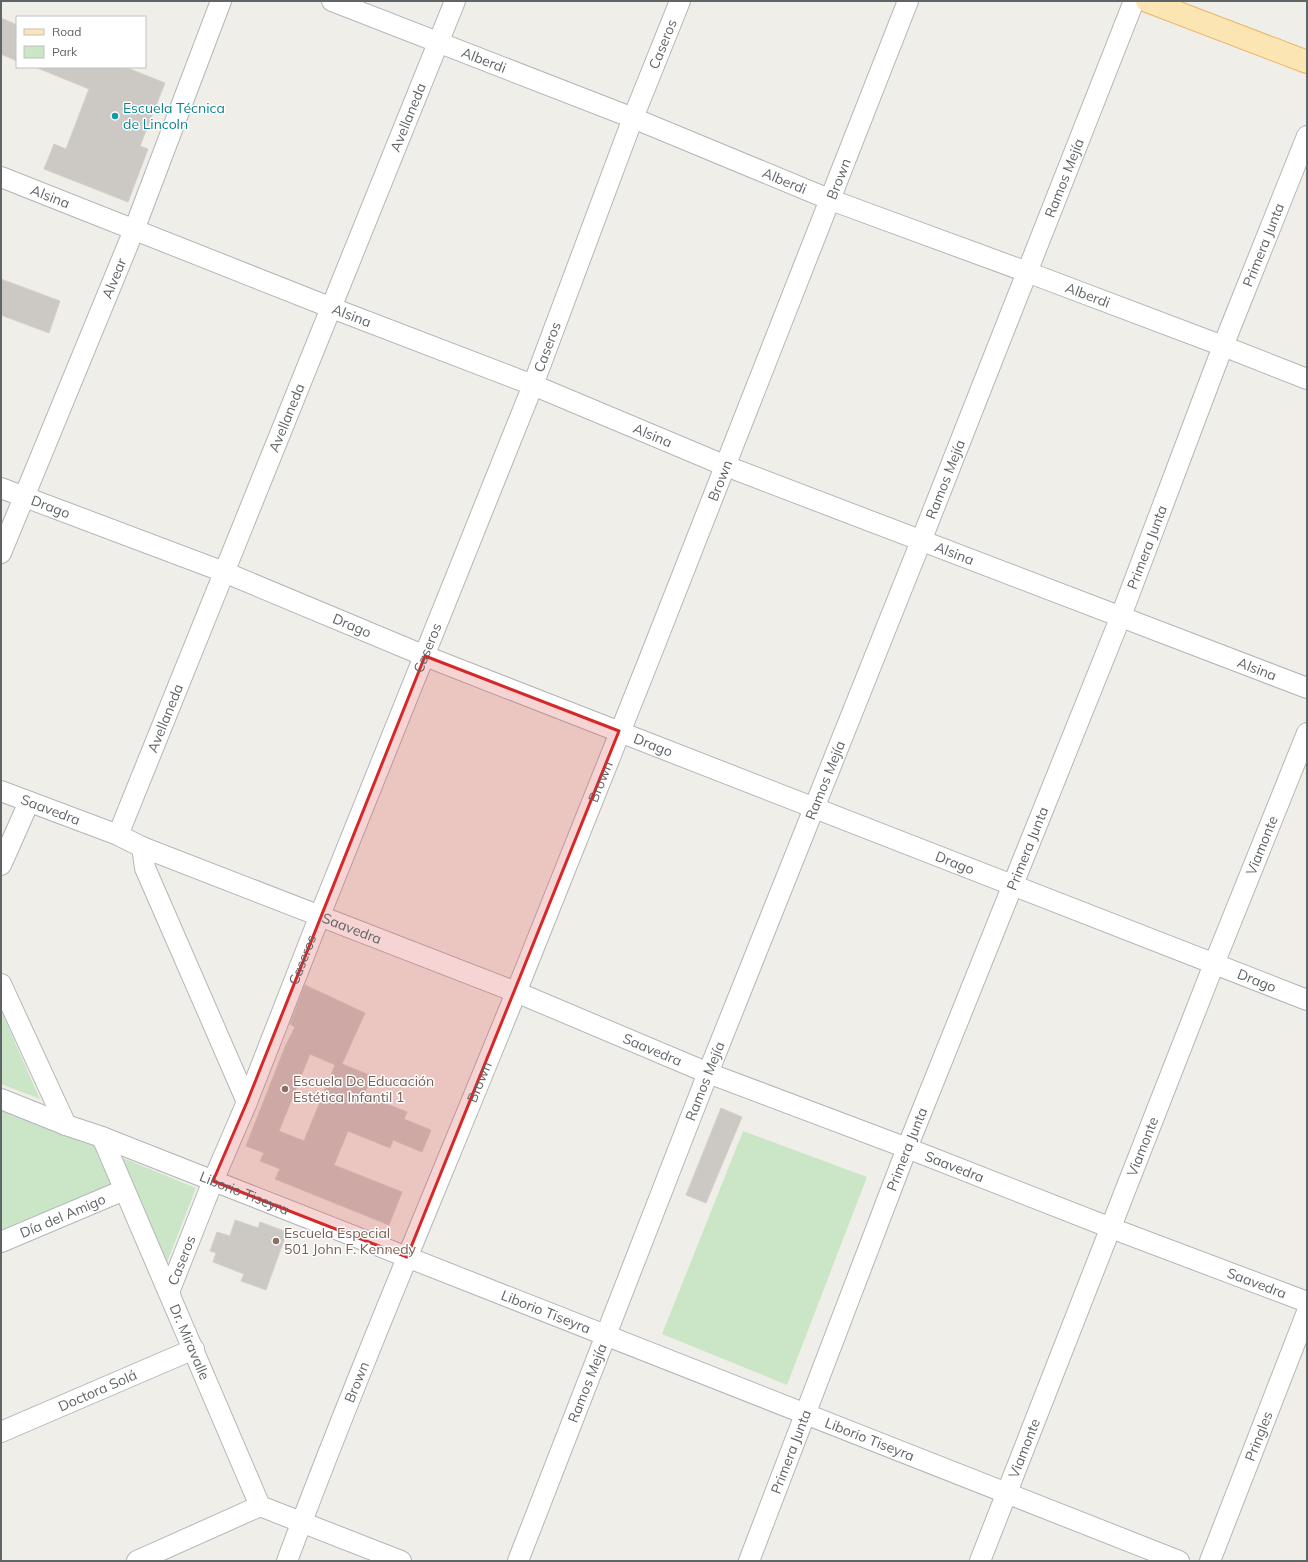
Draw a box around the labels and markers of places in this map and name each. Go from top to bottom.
place label: Escuela Técnica de Lincoln [123,99,225,133]
marker: Escuela Técnica de Lincoln [110,111,120,121]
place label: Escuela De Educación Estética Infantil 1 [293,1072,434,1106]
marker: Escuela De Educación Estética Infantil 1 [280,1084,290,1094]
place label: Escuela Especial 501 John F. Kennedy [284,1224,417,1258]
marker: Escuela Especial 501 John F. Kennedy [271,1236,281,1246]

